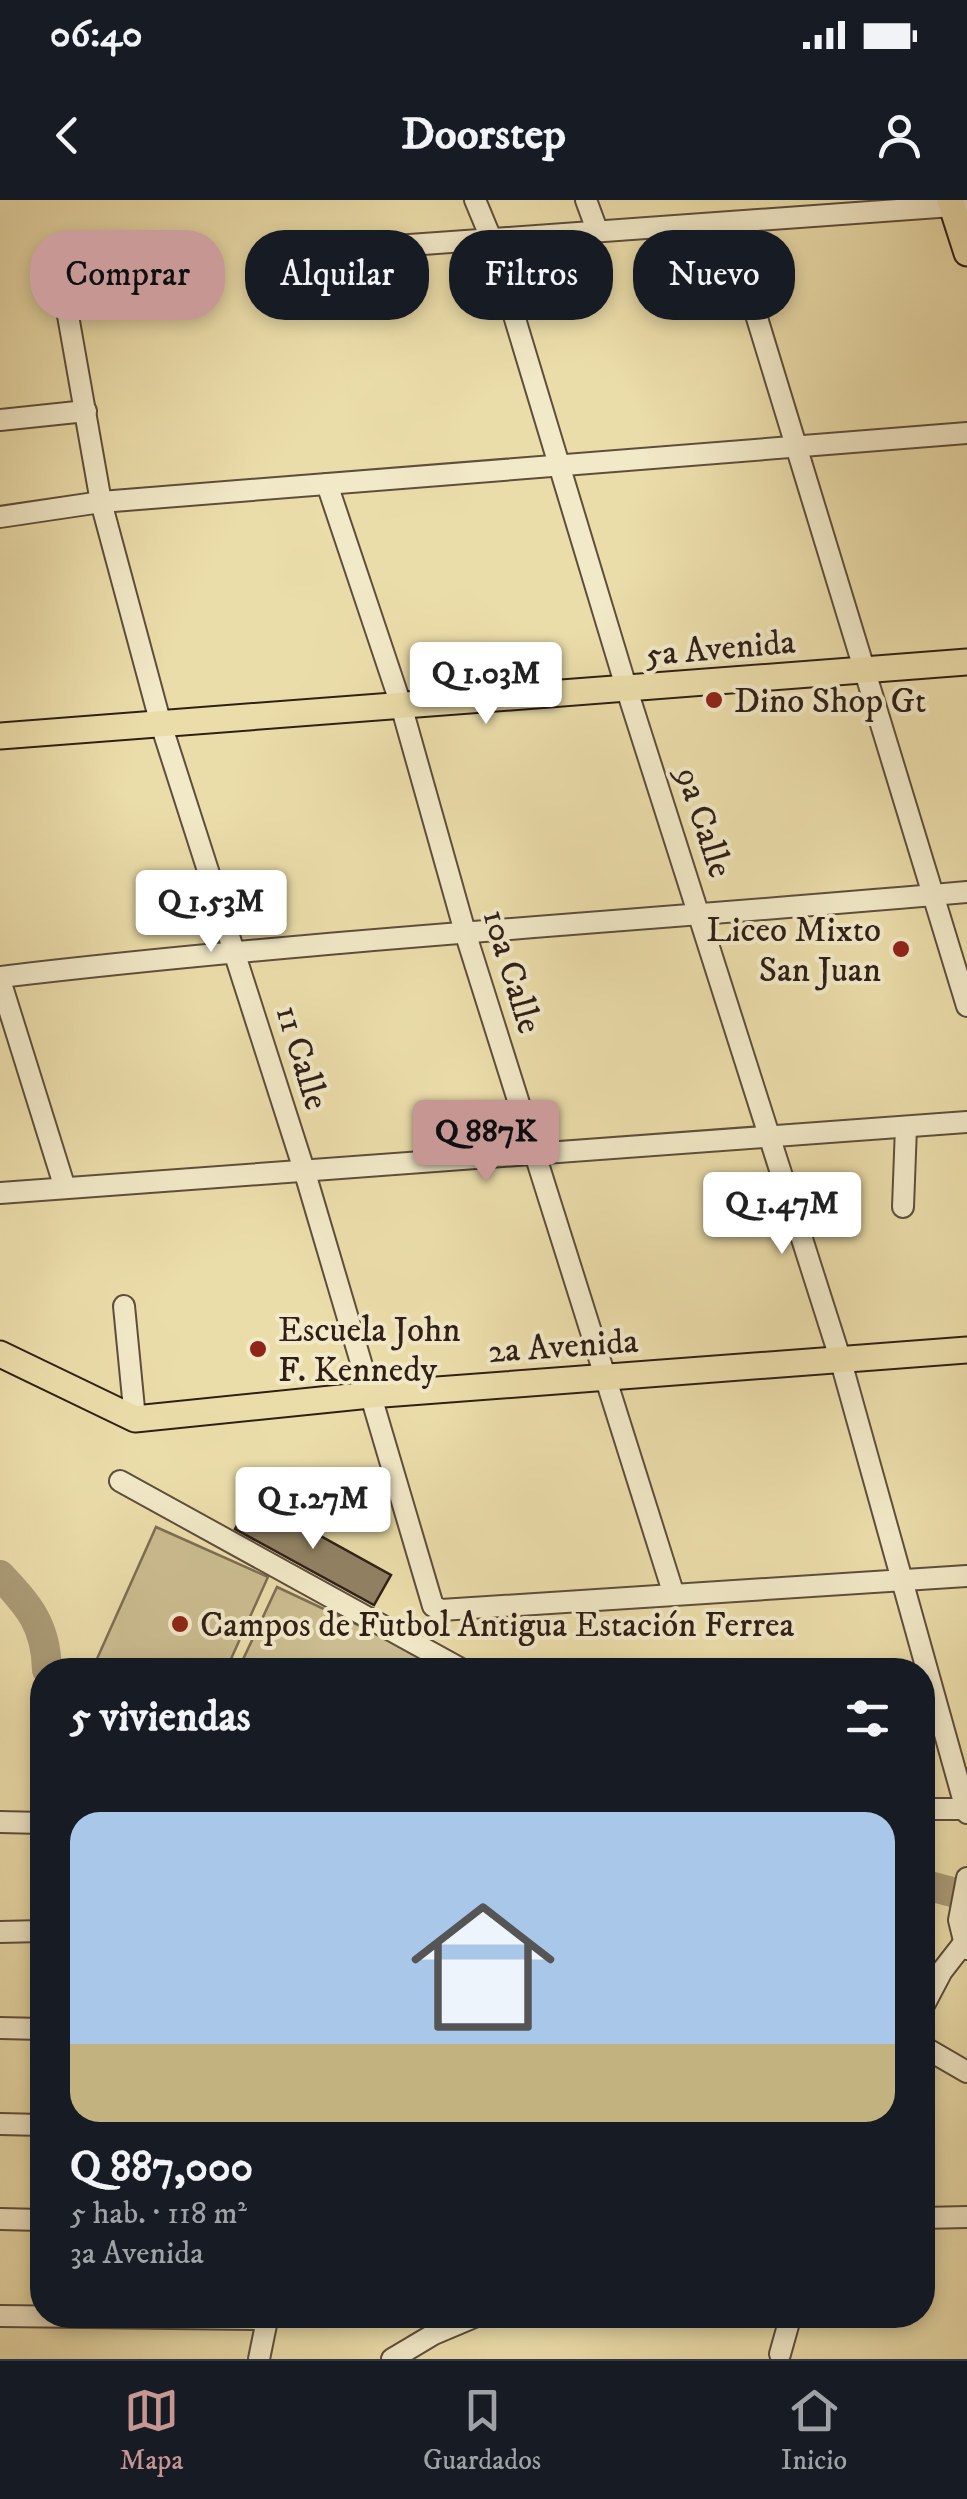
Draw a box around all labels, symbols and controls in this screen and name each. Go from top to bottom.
text: 06:40 [50,11,142,59]
text: Doorstep [401,107,566,163]
icon: back [40,108,95,163]
icon: person [872,108,927,163]
chip: Comprar [30,230,225,320]
chip: Alquilar [245,230,429,320]
chip: Filtros [449,230,613,320]
chip: Nuevo [633,230,795,320]
street label: 5a Avenida [643,620,797,677]
pin: Q 1.03M [394,642,578,727]
text: Q 1.03M [432,654,540,694]
place label: Dino Shop Gt [734,680,926,724]
marker: Dino Shop Gt [703,689,725,711]
street label: 9a Calle [664,760,742,883]
pin: Q 1.53M [119,870,303,955]
text: Q 1.53M [158,882,264,922]
street label: 10a Calle [471,904,551,1039]
place label: Liceo Mixto San Juan [706,909,881,993]
marker: Liceo Mixto San Juan [890,938,912,960]
street label: 11 Calle [264,1000,338,1115]
pin: Q 887K [405,1100,567,1185]
text: Q 887K [435,1112,537,1152]
pin: Q 1.47M [690,1172,874,1257]
text: Q 1.47M [725,1184,839,1224]
place label: Escuela John F. Kennedy [278,1309,461,1393]
street label: 2a Avenida [486,1320,640,1374]
marker: Escuela John F. Kennedy [247,1338,269,1360]
pin: Q 1.27M [221,1467,405,1552]
text: Q 1.27M [258,1479,368,1519]
place label: Campos de Futbol Antigua Estación Ferrea [200,1604,795,1648]
marker: Campos de Futbol Antigua Estación Ferrea [169,1613,191,1635]
icon: filters [840,1691,895,1746]
text: 5 viviendas [70,1692,251,1744]
icon: home [393,1877,573,2057]
text: Q 887,000 [70,2142,253,2194]
text: 5 hab. · 118 m² [70,2194,247,2234]
text: 3a Avenida [70,2234,204,2274]
tab: Mapa [120,2383,183,2478]
tab: Guardados [423,2383,541,2478]
tab: Inicio [781,2383,847,2478]

